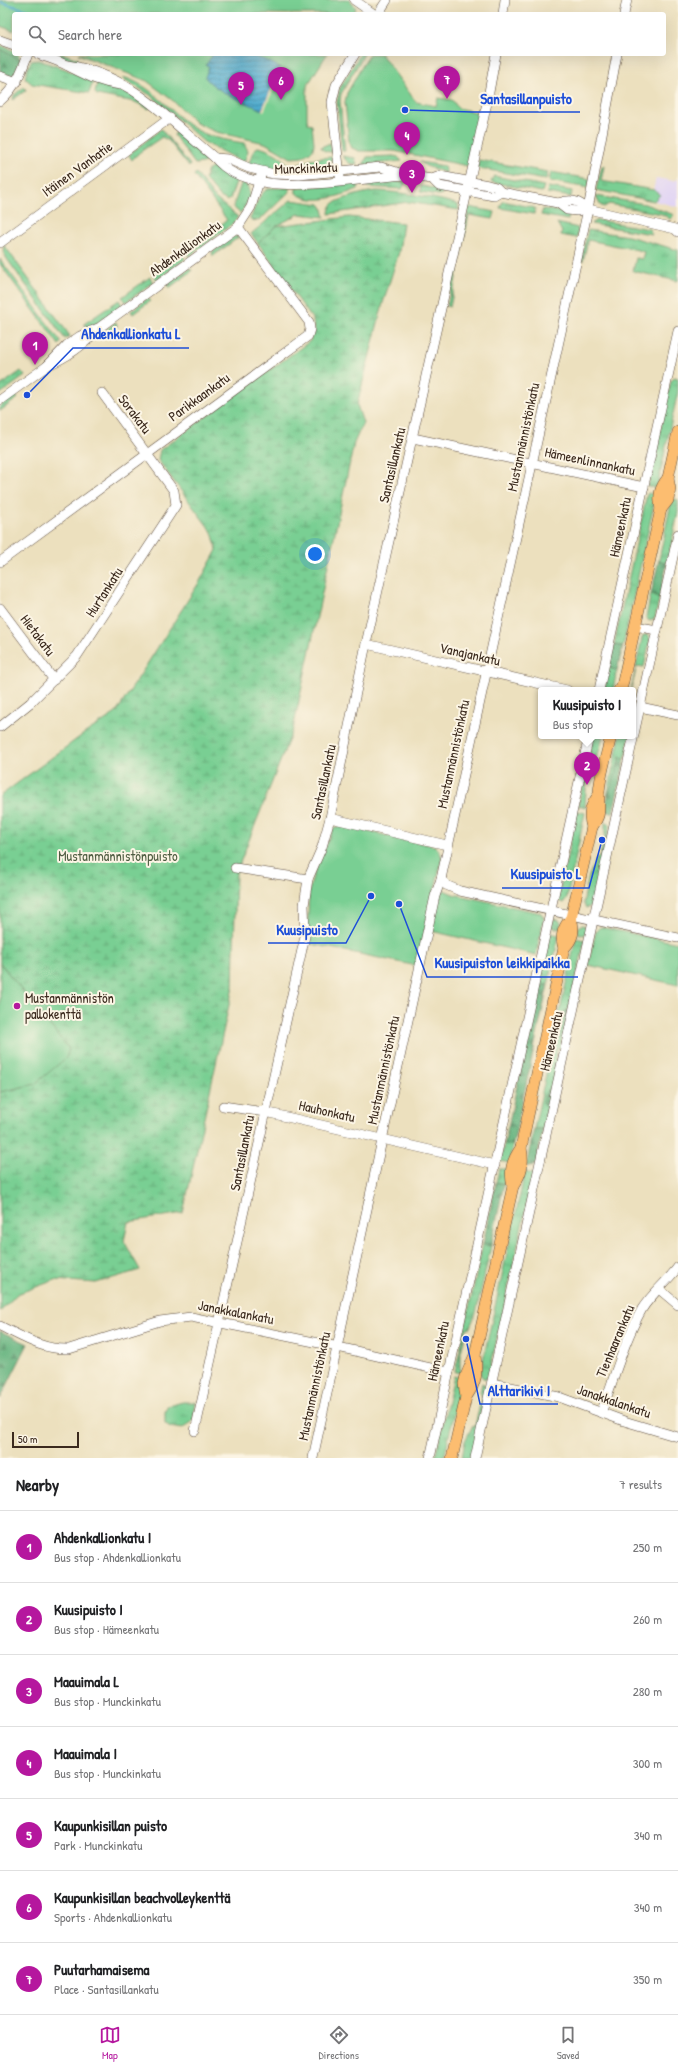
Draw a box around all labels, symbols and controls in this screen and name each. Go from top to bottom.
search box [12,12,666,56]
icon: search [26,23,48,45]
text: Search here [58,24,122,45]
pin: 7 [434,66,460,99]
pin: 6 [268,67,294,100]
pin: 5 [228,72,254,105]
callout: Santasillanpuisto [472,85,580,112]
text: Santasillanpuisto [480,88,572,110]
pin: 4 [394,122,420,155]
street label: Itäinen Vanhatie [38,136,116,201]
street label: Munckinkatu [274,157,338,178]
pin: 3 [399,160,425,193]
street label: Ahdenkallionkatu [145,215,225,280]
callout: Ahdenkallionkatu L [73,321,189,348]
text: Ahdenkallionkatu L [81,323,181,344]
pin: 1 [22,332,48,365]
street label: Parikkaankatu [164,368,233,425]
street label: Mustanmännistönkatu [502,380,543,493]
street label: Sorakatu [114,390,157,438]
street label: Santasillankatu [374,425,409,504]
street label: Hämeenlinnankatu [543,442,638,479]
street label: Hämeenkatu [604,495,635,559]
your location [305,544,325,564]
street label: Hurtankatu [80,563,127,620]
street label: Hietakatu [17,610,60,660]
street label: Vanajankatu [438,637,503,671]
popup [538,687,636,739]
text: Kuusipuisto I [553,694,621,715]
street label: Mustanmännistönkatu [432,697,473,810]
text: Bus stop [553,715,593,733]
street label: Santasillankatu [305,742,340,821]
pin: 2 [574,752,600,785]
park label: Mustanmännistönpuisto [58,846,178,866]
callout: Kuusipuisto L [502,861,589,888]
text: Kuusipuisto L [511,863,582,885]
callout: Kuusipuisto [268,916,346,943]
text: Kuusipuisto [276,919,338,941]
callout: Kuusipuiston leikkipaikka [427,950,578,977]
text: Kuusipuiston leikkipaikka [434,952,570,974]
place label: Mustanmännistön pallokenttä [25,988,114,1024]
marker: Mustanmännistön pallokenttä [12,1001,22,1011]
street label: Hämeenkatu [534,1009,567,1073]
street label: Mustanmännistönkatu [362,1013,403,1126]
street label: Hauhonkatu [297,1095,358,1126]
street label: Santasillankatu [225,1113,258,1192]
street label: Janakkalankatu [197,1295,276,1328]
street label: Tienhaarankatu [591,1301,639,1380]
street label: Hämeenkatu [422,1319,453,1383]
street label: Mustanmännistönkatu [293,1329,334,1442]
callout: Alttarikivi I [480,1377,558,1404]
street label: Janakkalankatu [575,1379,654,1422]
text: Alttarikivi I [488,1380,550,1401]
scale bar [12,1430,79,1449]
text: 50 m [18,1432,38,1446]
text: Nearby [16,1473,59,1496]
text: 7 results [619,1475,662,1493]
text: Ahdenkallionkatu I [54,1527,151,1548]
text: 1 [27,1538,31,1556]
text: 250 m [633,1538,662,1556]
text: Bus stop · Ahdenkallionkatu [54,1548,181,1566]
text: Kuusipuisto I [54,1599,123,1620]
text: 2 [26,1610,32,1628]
text: 260 m [633,1610,662,1628]
text: Bus stop · Hämeenkatu [54,1620,159,1638]
text: Maauimala L [54,1671,119,1692]
text: 3 [26,1682,32,1700]
text: 280 m [633,1682,662,1700]
text: Bus stop · Munckinkatu [54,1692,161,1710]
text: Maauimala I [54,1743,117,1764]
text: 4 [27,1754,31,1772]
text: 300 m [633,1754,662,1772]
text: Bus stop · Munckinkatu [54,1764,161,1782]
text: Kaupunkisillan puisto [54,1815,167,1836]
text: 5 [26,1826,32,1844]
text: 340 m [634,1826,662,1844]
text: Park · Munckinkatu [54,1836,143,1854]
text: Kaupunkisillan beachvolleykenttä [54,1887,230,1908]
text: 6 [26,1898,32,1916]
text: 340 m [634,1898,662,1916]
text: Sports · Ahdenkallionkatu [54,1908,172,1926]
text: Puutarhamaisema [54,1959,149,1980]
text: 7 [26,1970,32,1988]
text: 350 m [633,1970,662,1988]
text: Place · Santasillankatu [54,1980,159,1998]
tab: Map [99,2024,121,2062]
tab: Directions [319,2024,359,2062]
tab: Saved [557,2024,579,2062]

